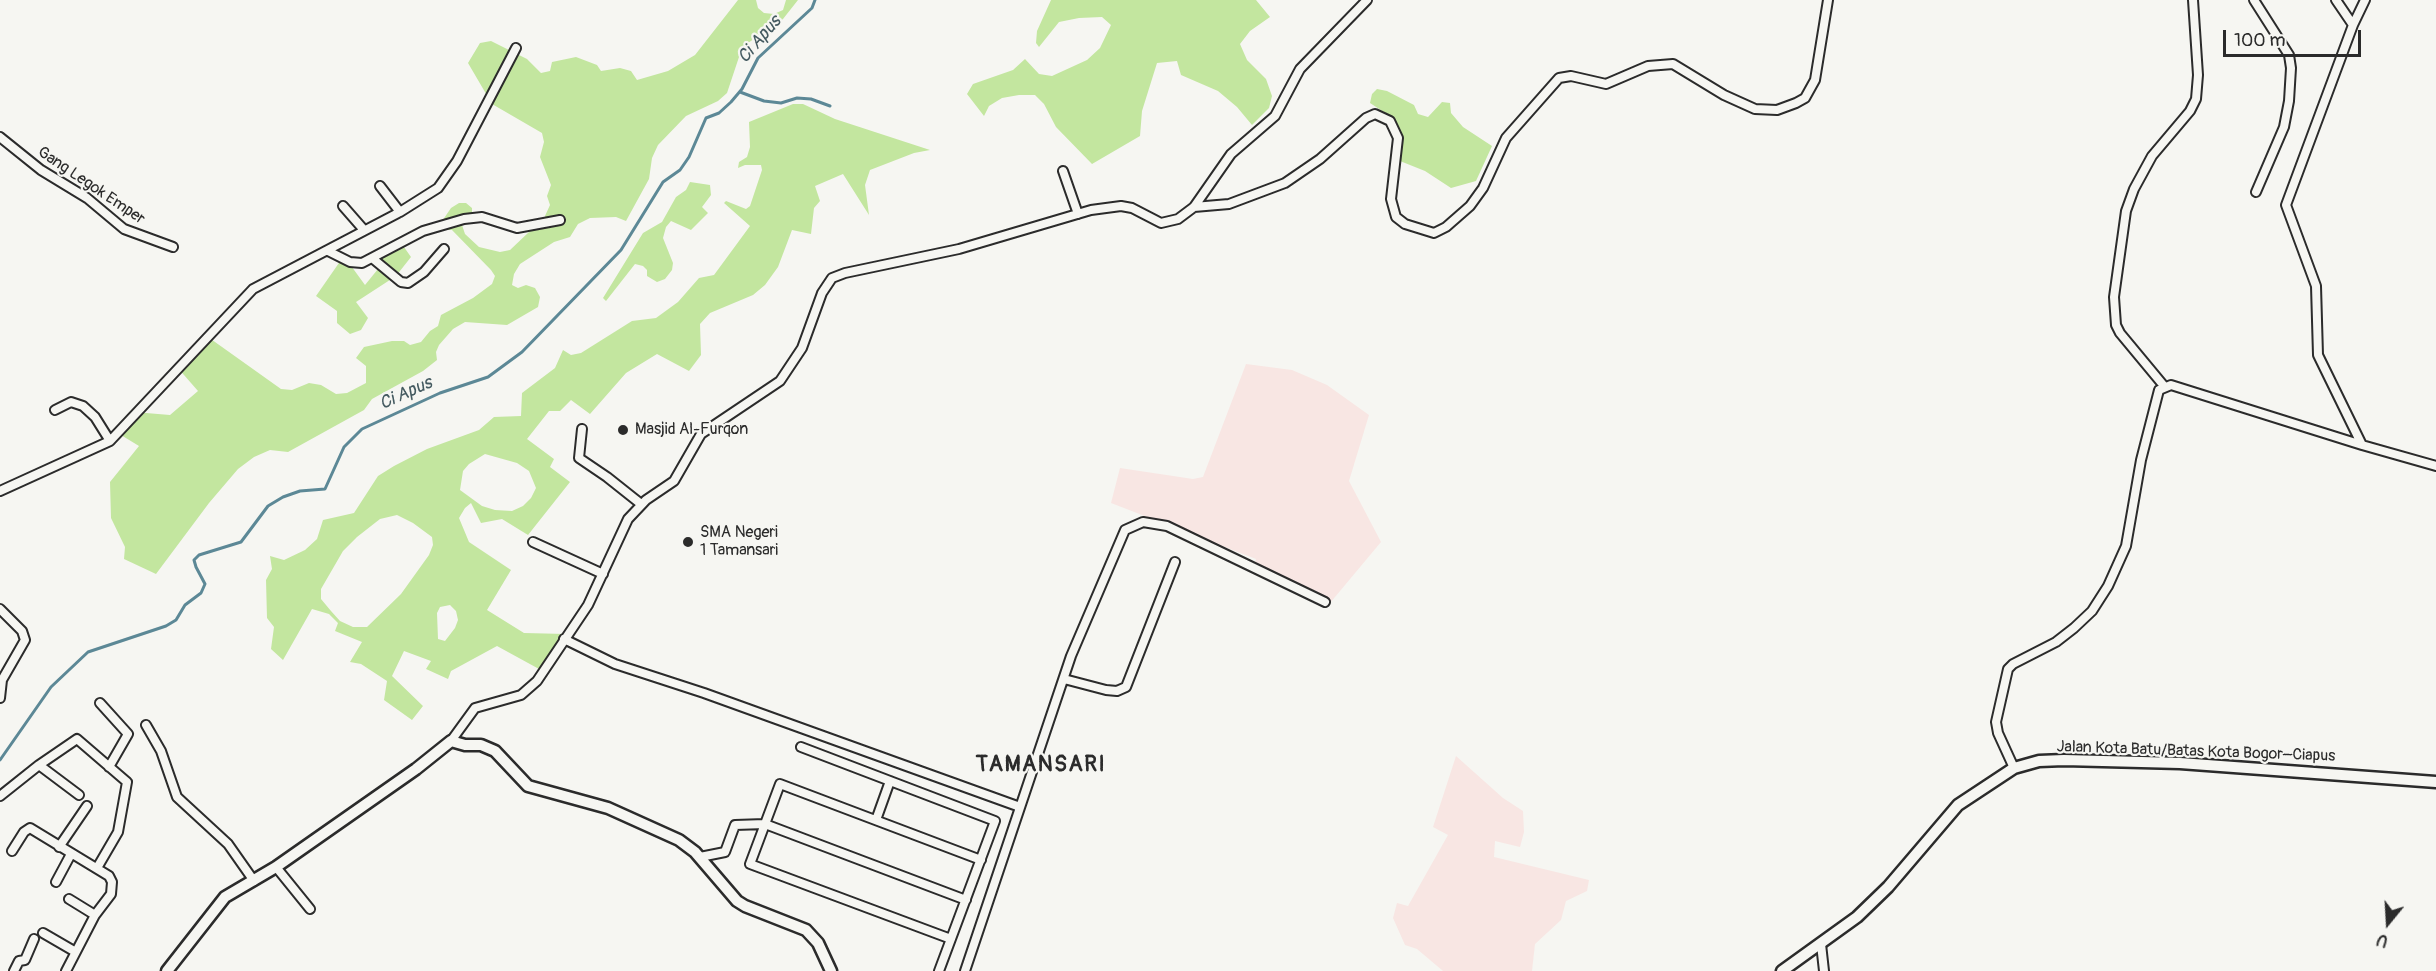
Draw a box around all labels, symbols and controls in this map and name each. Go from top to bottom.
water label: Ci Apus [734,12,786,68]
scale bar [2226,18,2364,56]
text: 100 m [2234,29,2286,52]
street label: Gang Legok Emper [34,143,148,229]
water label: Ci Apus [376,373,436,415]
place label: Masjid Al-Furqon [635,420,748,440]
marker: Masjid Al-Furqon [616,423,630,437]
place label: SMA Negeri 1 Tamansari [700,523,778,561]
marker: SMA Negeri 1 Tamansari [681,535,695,549]
street label: Jalan Kota Batu/Batas Kota Bogor–Ciapus [2056,738,2336,766]
district label: TAMANSARI [976,752,1106,778]
north arrow [2358,893,2418,953]
text: U [2374,929,2391,951]

